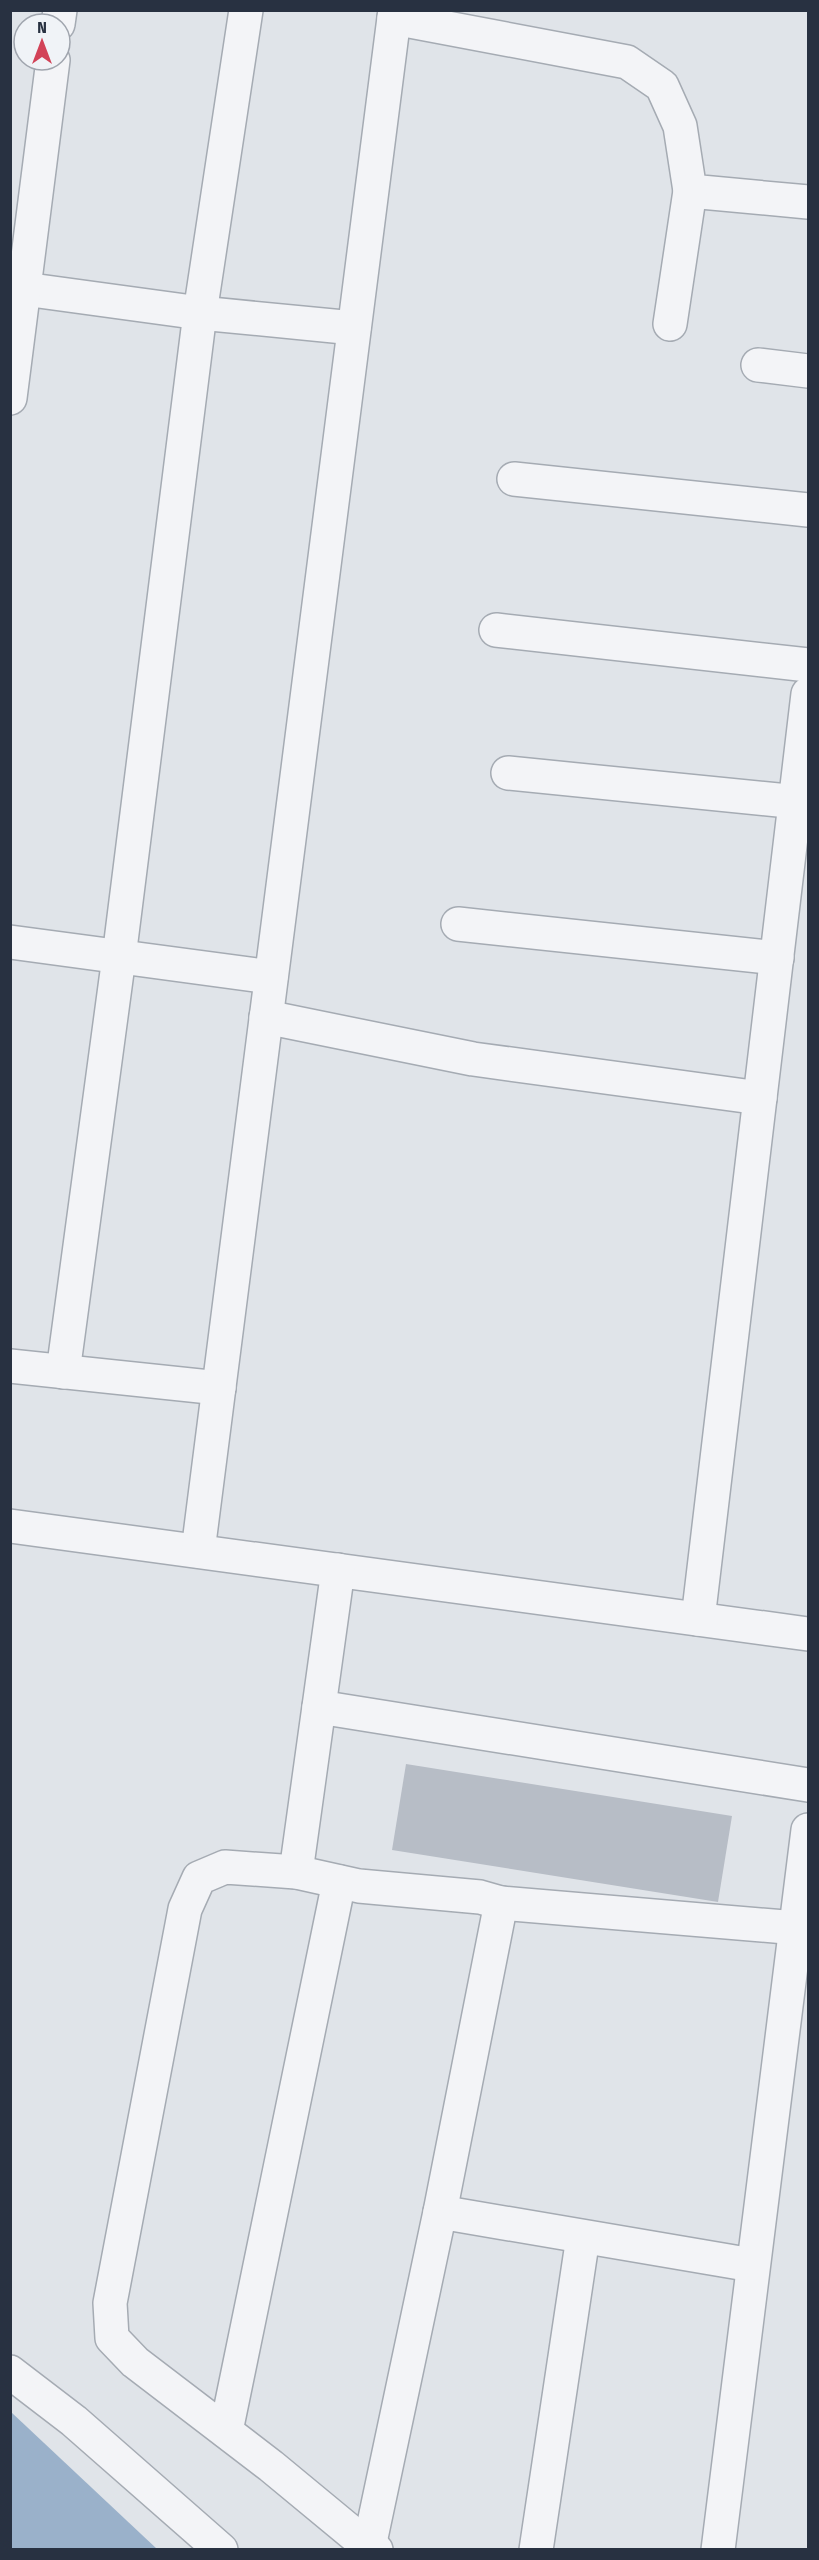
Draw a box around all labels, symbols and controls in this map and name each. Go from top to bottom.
north arrow [12,12,72,72]
text: N [37,18,47,37]

